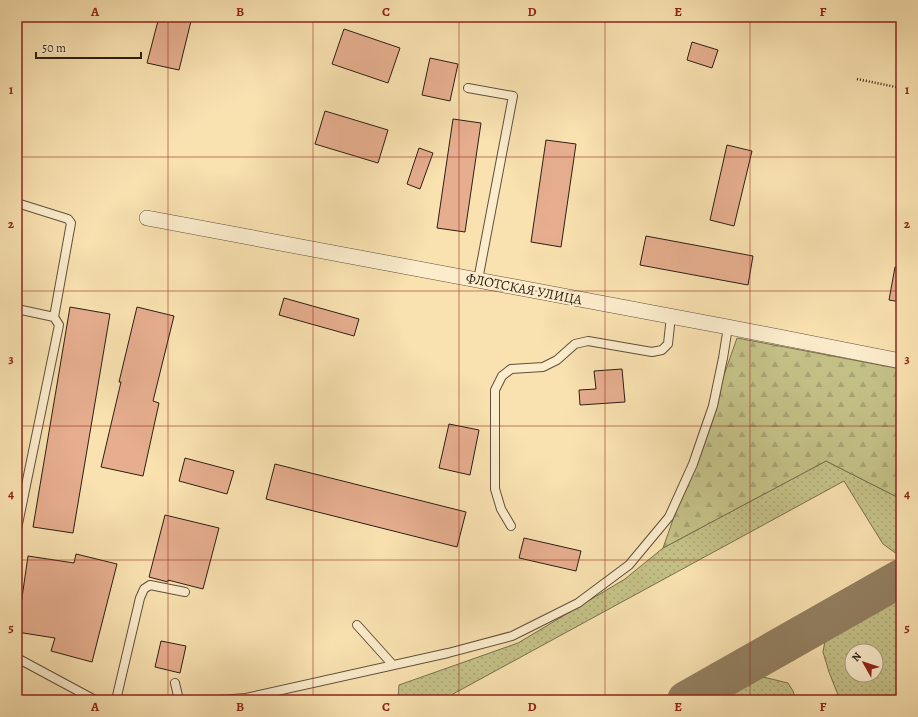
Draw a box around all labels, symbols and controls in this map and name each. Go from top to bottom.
text: A [90,3,100,20]
text: B [236,3,244,20]
text: C [382,3,390,20]
text: D [527,3,537,20]
text: E [674,3,682,20]
text: F [820,3,827,20]
scale bar [36,34,141,60]
text: 50 m [42,40,66,56]
text: 1 [9,81,14,98]
text: 1 [905,81,910,98]
text: 2 [8,215,15,232]
text: 2 [904,215,911,232]
street label: ФЛОТСКАЯ УЛИЦА [464,268,585,310]
text: 3 [8,350,14,367]
text: 3 [904,350,910,367]
text: 4 [8,485,14,502]
text: 4 [904,485,910,502]
text: 5 [8,619,14,636]
text: 5 [904,619,910,636]
north arrow [844,643,884,683]
text: N [848,649,865,665]
text: A [90,698,100,715]
text: B [236,698,244,715]
text: C [382,698,390,715]
text: D [527,698,537,715]
text: E [674,698,682,715]
text: F [820,698,827,715]

